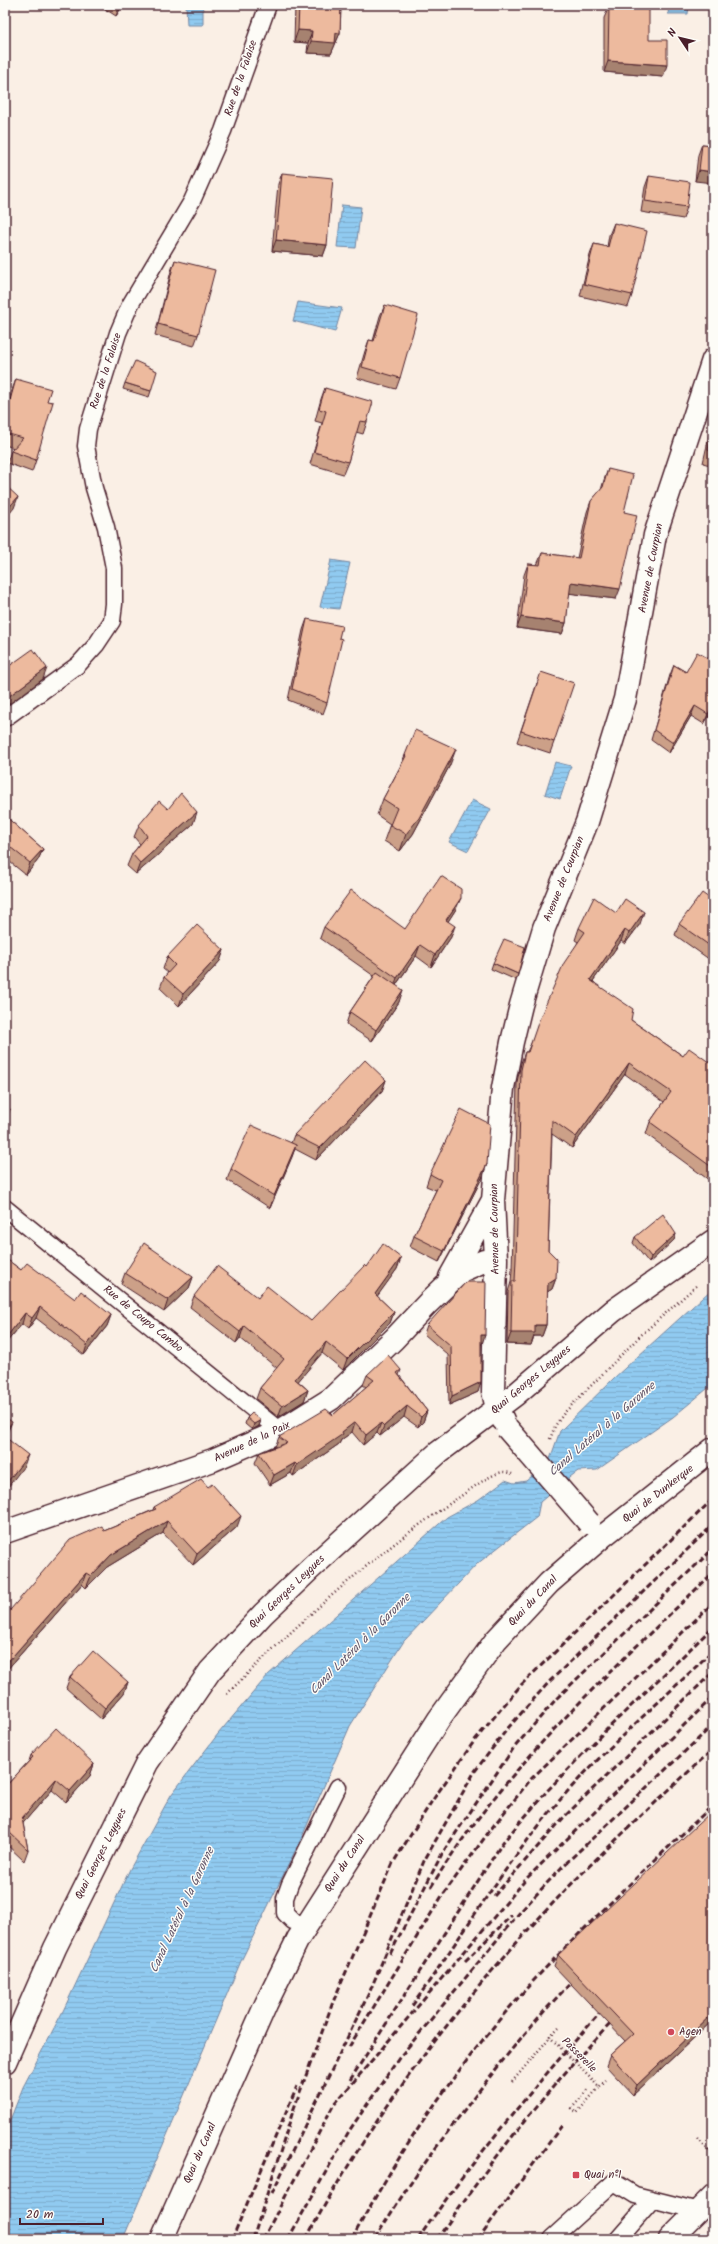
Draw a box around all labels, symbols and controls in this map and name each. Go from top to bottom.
north arrow [660,18,700,58]
text: N [663,25,682,41]
street label: Rue de la Falaise [220,38,262,118]
street label: Rue de la Falaise [85,331,127,411]
street label: Avenue de Courpian [633,521,669,614]
street label: Avenue de Courpian [539,833,589,925]
street label: Avenue de Courpian [485,1183,505,1275]
street label: Rue de Coupo Cambo [99,1281,187,1357]
street label: Quai Georges Leygues [487,1341,575,1419]
water label: Canal Latéral à la Garonne [544,1376,661,1481]
street label: Avenue de la Paix [211,1416,293,1468]
street label: Quai de Dunkerque [618,1460,698,1528]
street label: Quai Georges Leygues [245,1550,330,1633]
street label: Quai du Canal [504,1571,562,1631]
water label: Canal Latéral à la Garonne [305,1588,416,1699]
street label: Quai Georges Leygues [70,1805,132,1903]
street label: Quai du Canal [320,1832,370,1896]
water label: Canal Latéral à la Garonne [145,1843,220,1976]
place label: Agen [679,2023,702,2041]
marker: Agen [666,2027,676,2037]
street label: Passerelle [557,2033,601,2077]
street label: Quai du Canal [179,2119,222,2186]
place label: Quai n°1 [584,2166,622,2184]
marker: Quai n°1 [571,2170,581,2180]
scale bar [20,2200,103,2226]
text: 20 m [26,2205,54,2224]

